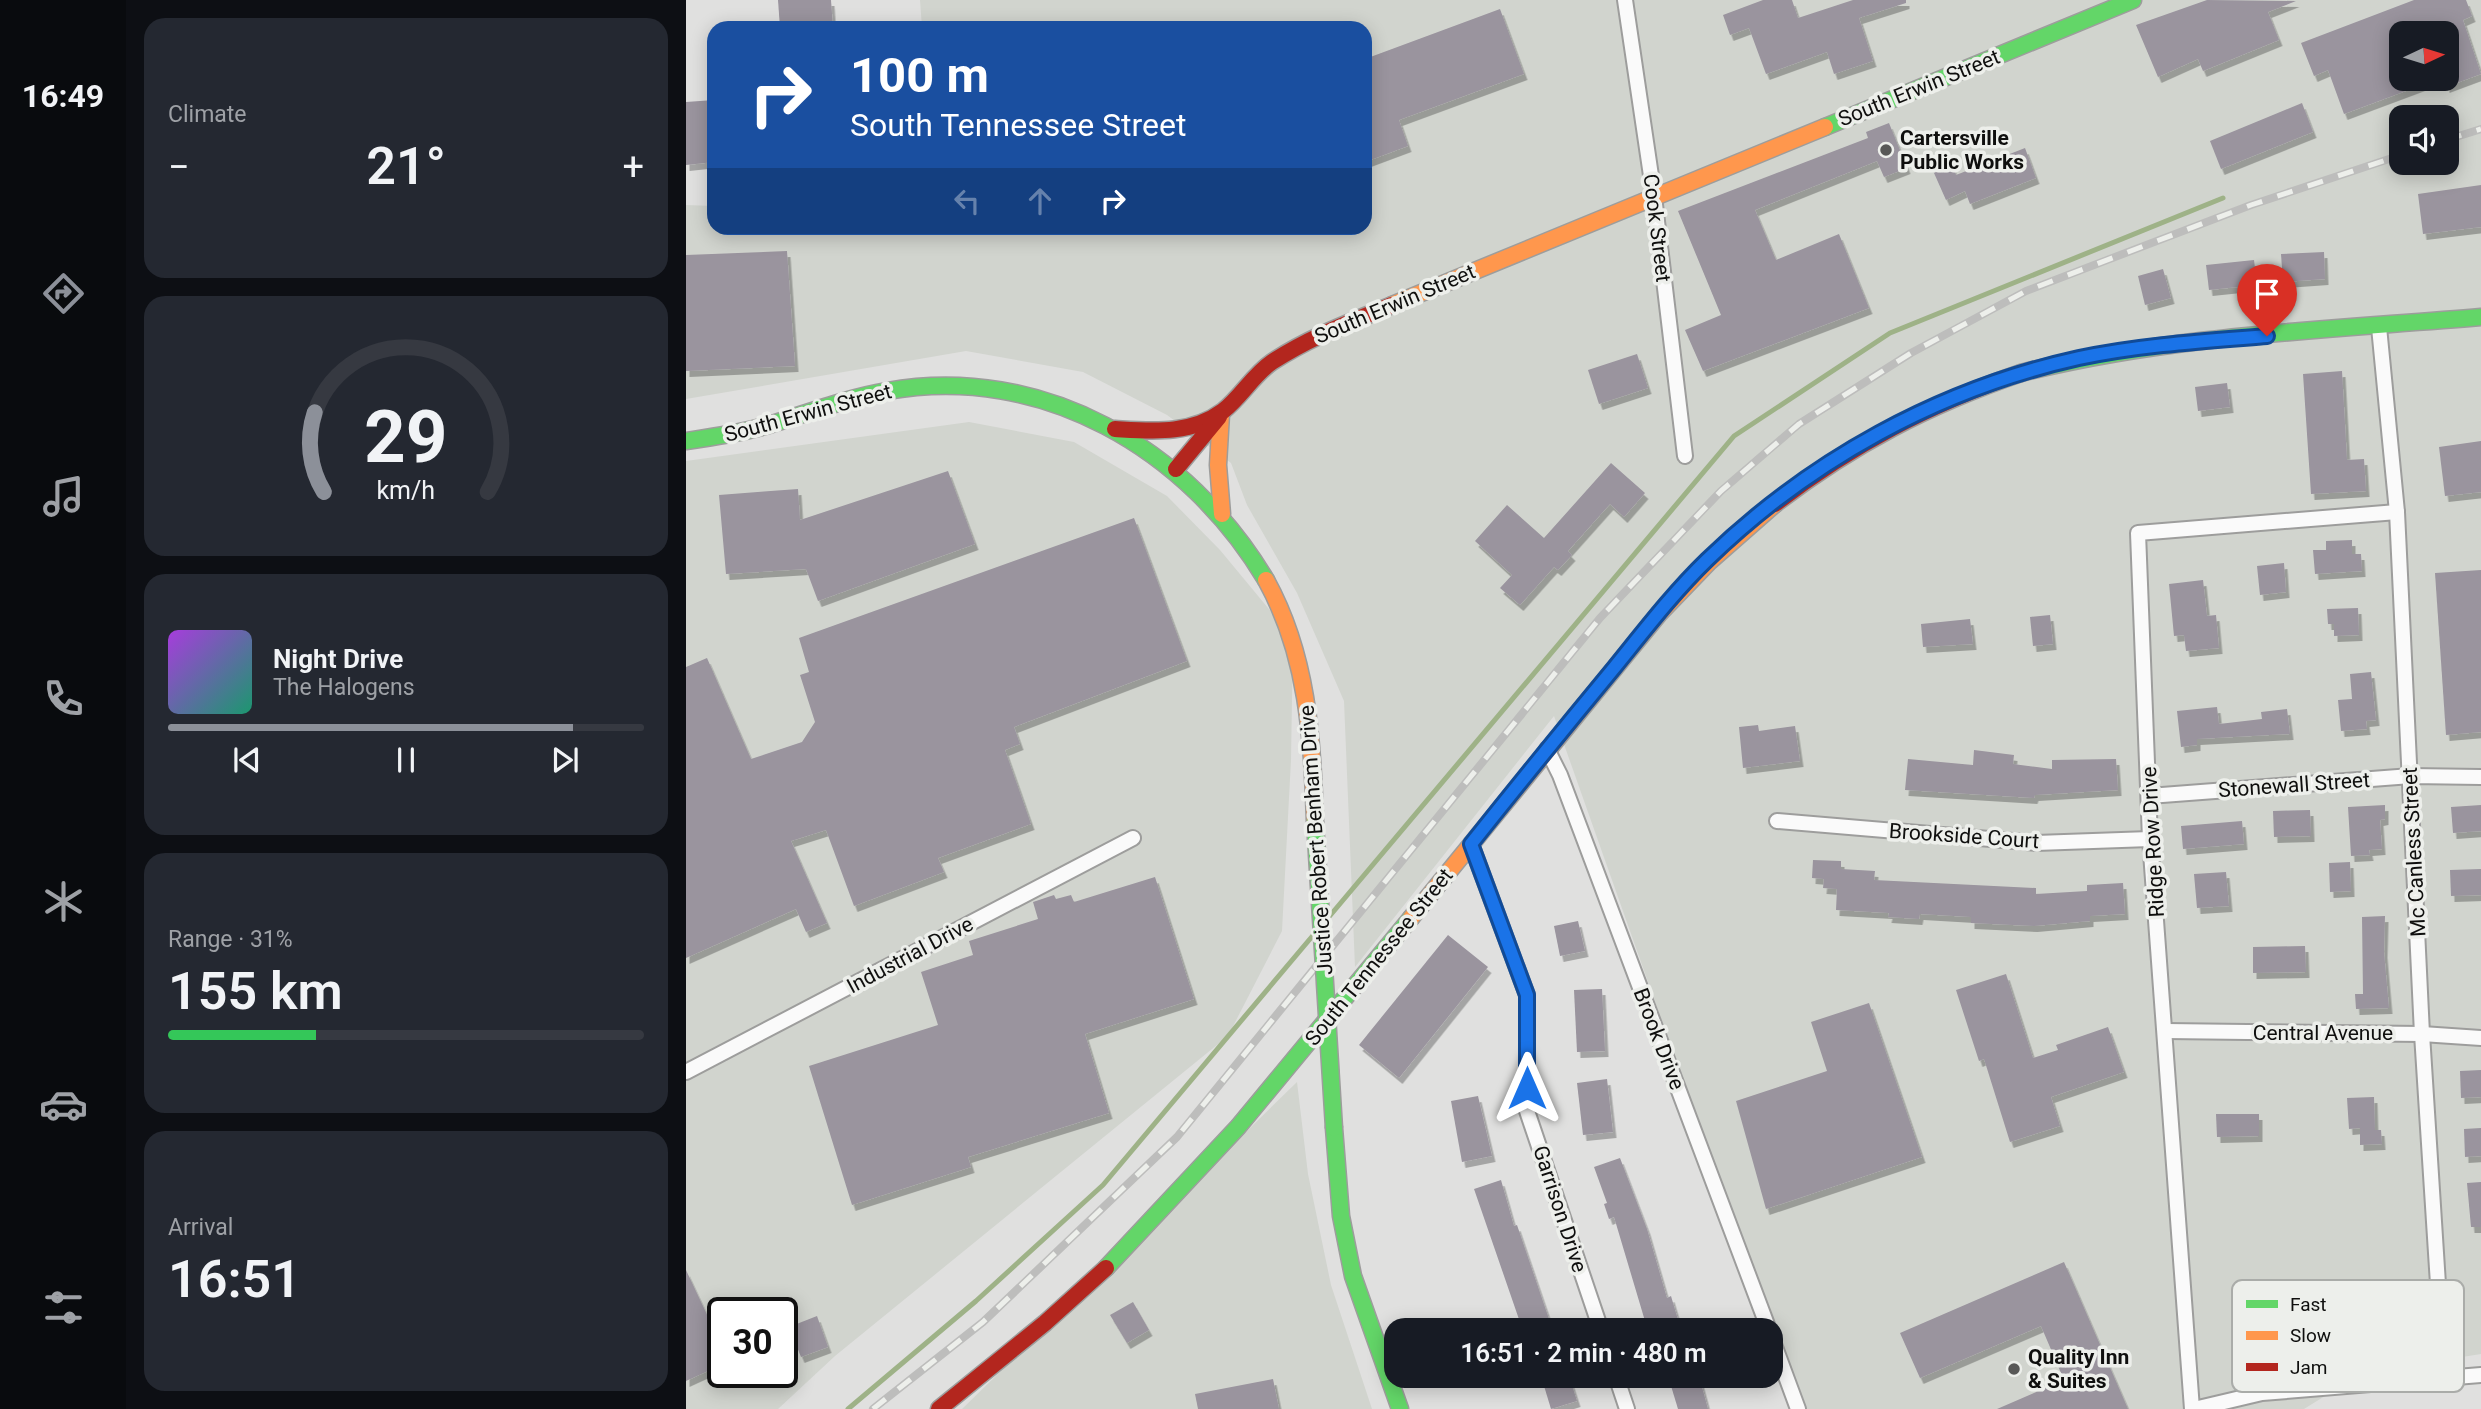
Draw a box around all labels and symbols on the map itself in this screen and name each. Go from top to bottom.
north arrow [2389,21,2459,91]
street label: South Erwin Street [1835,45,2003,131]
place label: Cartersville Public Works [1900,126,2024,174]
marker: Cartersville Public Works [1878,142,1894,158]
street label: Cook Street [1638,172,1676,284]
street label: South Erwin Street [1311,259,1479,349]
pin [2237,264,2297,336]
street label: South Erwin Street [722,379,894,447]
street label: Justice Robert Benham Drive [1295,704,1337,976]
street label: Ridge Row Drive [2137,766,2169,918]
street label: Mc Canless Street [2398,766,2430,937]
street label: Stonewall Street [2217,768,2371,802]
street label: Brookside Court [1888,819,2040,853]
street label: South Tennessee Street [1300,864,1458,1050]
street label: Industrial Drive [843,912,977,998]
street label: Brook Drive [1629,985,1689,1093]
street label: Central Avenue [2253,1021,2393,1045]
position arrow [1490,1051,1564,1125]
street label: Garrison Drive [1528,1143,1592,1275]
legend [2232,1280,2464,1392]
text: Fast [2290,1293,2327,1316]
speed limit sign: 30 [707,1297,798,1388]
text: Slow [2290,1324,2331,1347]
place label: Quality Inn & Suites [2028,1345,2129,1393]
text: Jam [2290,1356,2327,1379]
marker: Quality Inn & Suites [2006,1361,2022,1377]

